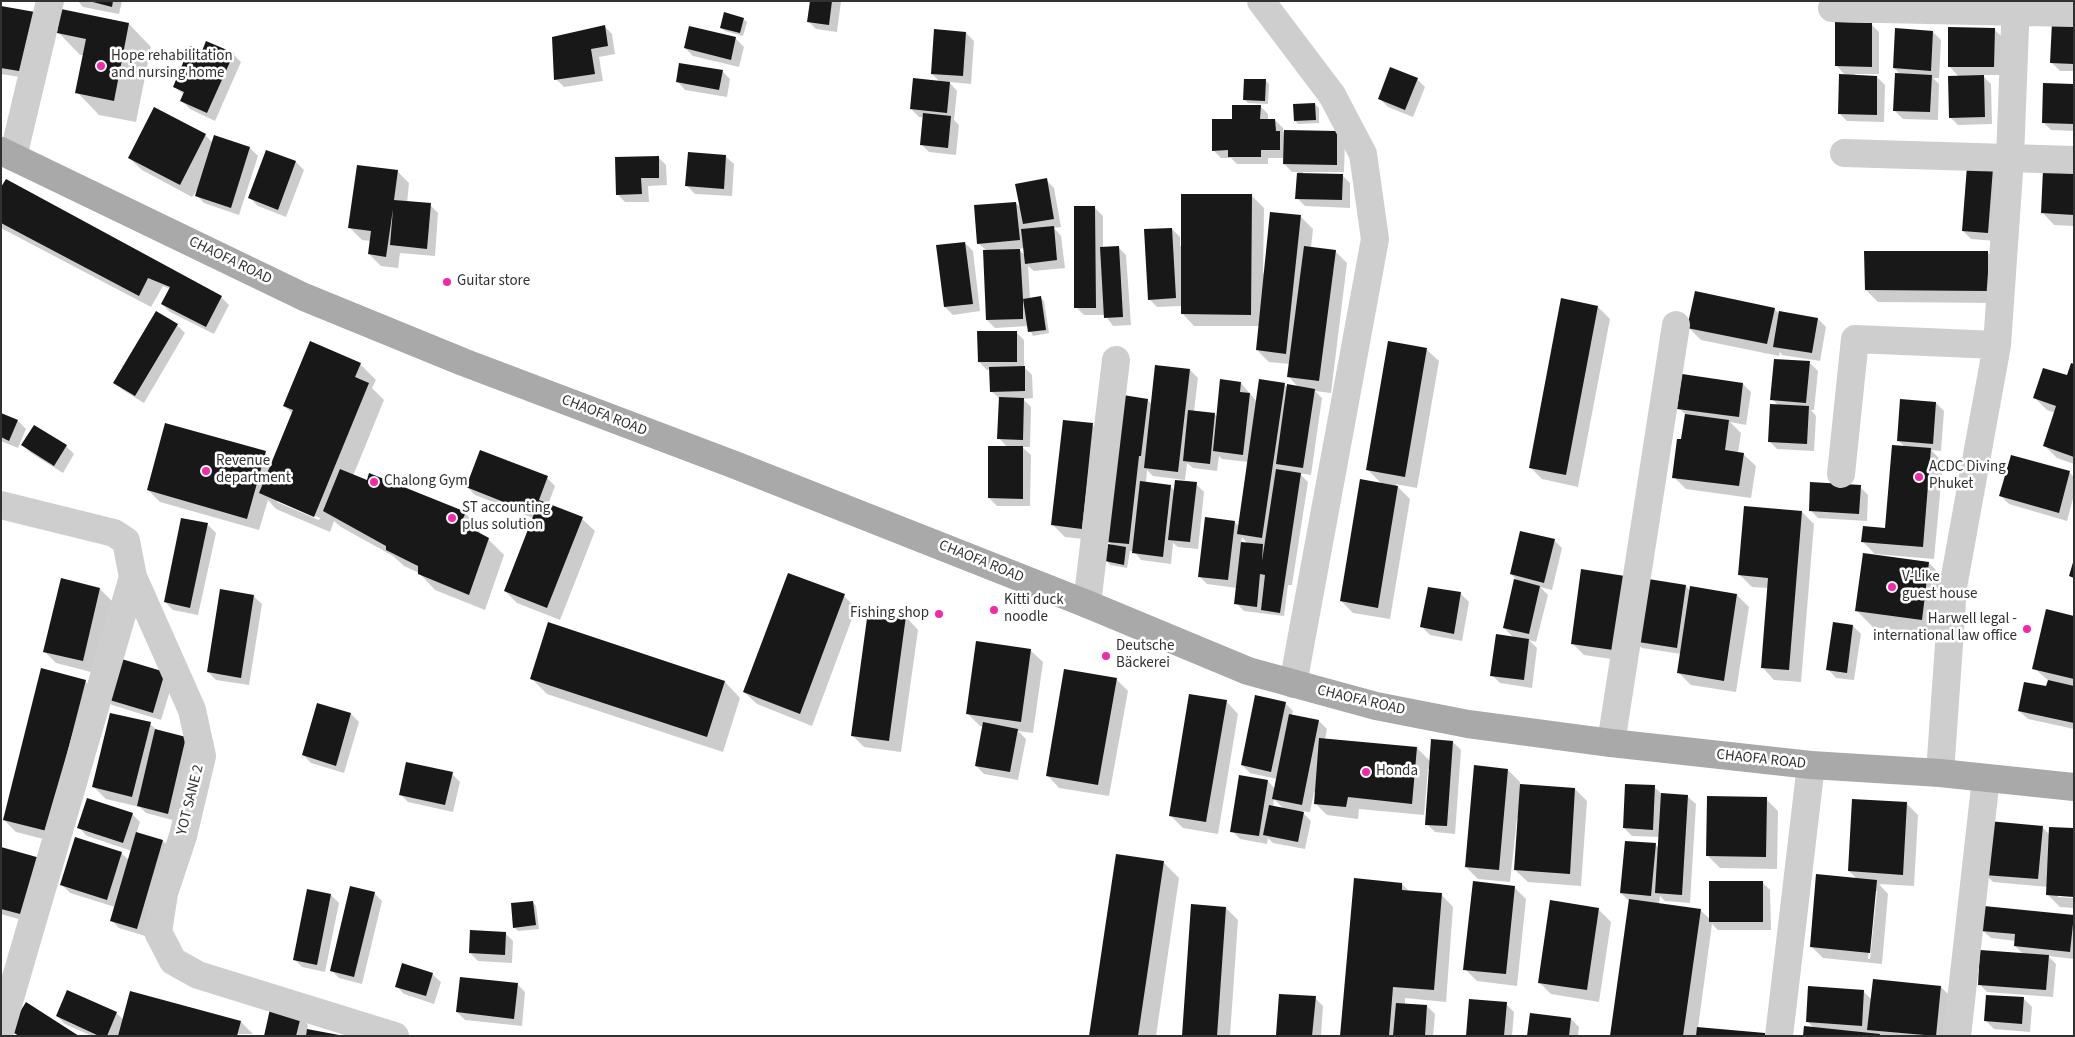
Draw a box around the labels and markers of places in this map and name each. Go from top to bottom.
place label: Hope rehabilitation and nursing home [111,48,233,83]
marker: Hope rehabilitation and nursing home [95,60,107,72]
place label: Guitar store [457,273,530,291]
marker: Guitar store [441,276,453,288]
place label: Revenue department [216,453,291,488]
place label: ACDC Diving Phuket [1929,459,2006,494]
marker: Revenue department [200,465,212,477]
marker: ACDC Diving Phuket [1913,471,1925,483]
place label: Chalong Gym [384,473,468,491]
marker: Chalong Gym [368,476,380,488]
place label: ST accounting plus solution [462,500,550,535]
marker: ST accounting plus solution [446,512,458,524]
place label: V-Like guest house [1902,569,1977,604]
marker: V-Like guest house [1886,581,1898,593]
place label: Kitti duck noodle [1004,592,1064,627]
marker: Kitti duck noodle [988,604,1000,616]
place label: Fishing shop [850,605,929,623]
marker: Fishing shop [933,608,945,620]
place label: Harwell legal - international law office [1873,611,2017,646]
marker: Harwell legal - international law office [2021,623,2033,635]
place label: Deutsche Bäckerei [1116,638,1174,673]
marker: Deutsche Bäckerei [1100,650,1112,662]
place label: Honda [1376,763,1418,781]
marker: Honda [1360,766,1372,778]

